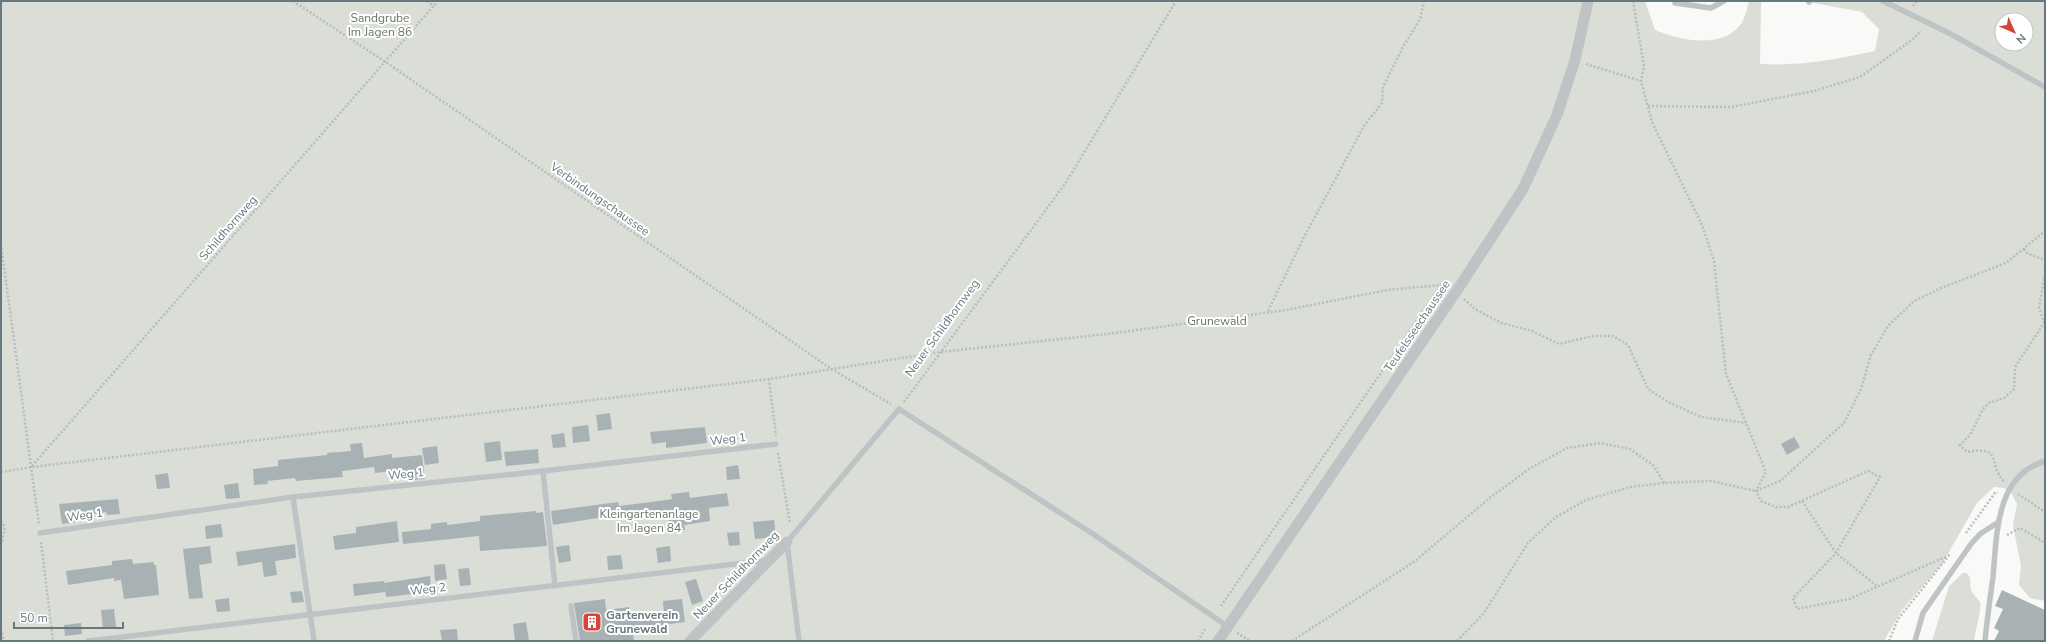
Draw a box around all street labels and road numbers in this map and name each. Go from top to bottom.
street label: Verbindungschaussee [546,158,653,239]
street label: Schildhornweg [195,192,261,264]
street label: Neuer Schildhornweg [901,276,983,380]
street label: Teufelsseechaussee [1380,277,1454,375]
street label: Weg 1 [709,429,747,449]
street label: Weg 1 [387,464,425,484]
street label: Weg 1 [66,505,104,525]
street label: Neuer Schildhornweg [690,527,782,623]
street label: Weg 2 [409,579,447,599]

